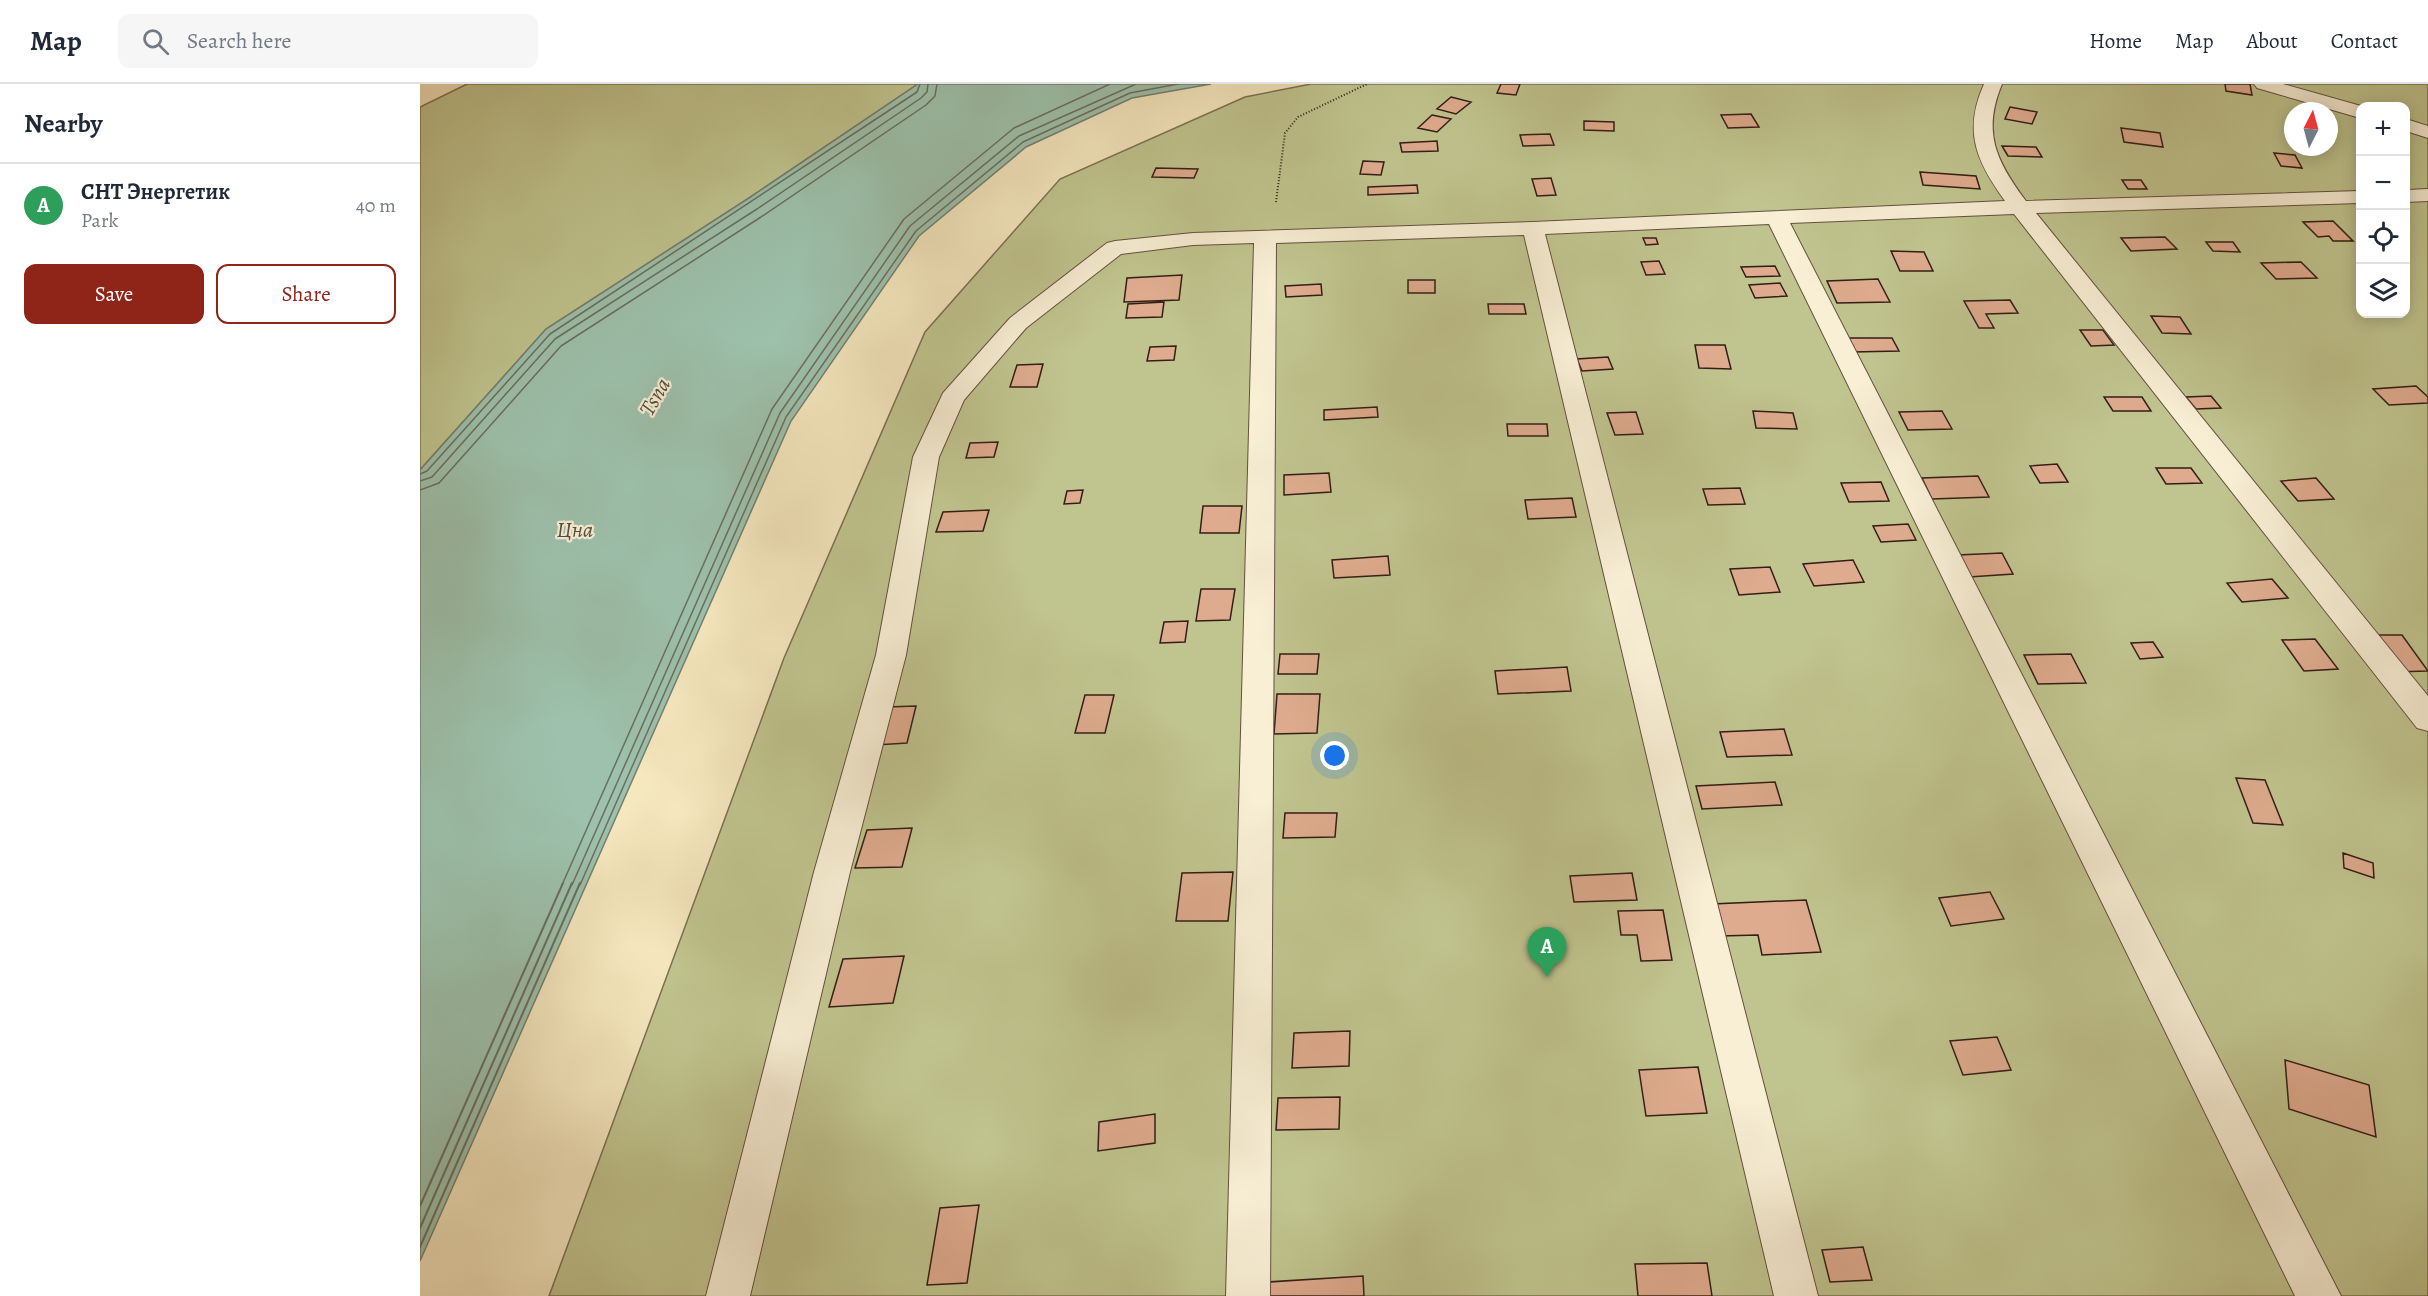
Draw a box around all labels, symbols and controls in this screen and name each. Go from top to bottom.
search box [118,14,538,68]
text: Map [30,22,82,60]
icon: search [139,25,172,58]
text: Search here [187,26,291,56]
text: Home [2089,27,2142,55]
text: Map [2175,27,2213,55]
text: About [2246,27,2298,55]
text: Contact [2331,27,2398,55]
north arrow [2284,102,2338,156]
map controls [2356,102,2410,318]
button: + [2356,102,2410,156]
text: Nearby [24,106,103,141]
button: − [2356,156,2410,210]
text: СНТ Энергетик [81,177,230,207]
text: A [37,192,50,219]
text: 40 m [356,192,396,219]
text: Park [81,207,119,234]
button: locate [2356,210,2410,264]
button: Save [24,264,204,324]
button: Share [216,264,396,324]
button: layers [2356,264,2410,318]
water label: Tsna [632,373,678,421]
water label: Цна [557,515,593,545]
your location [1320,741,1349,770]
pin: A [1528,928,1566,977]

